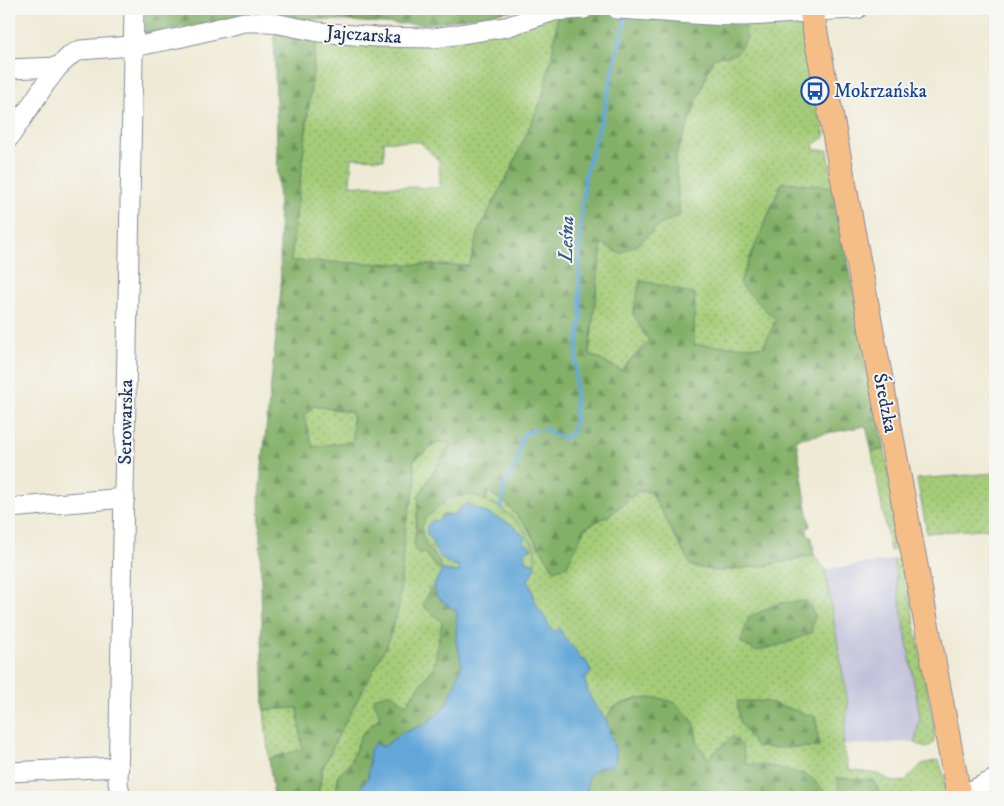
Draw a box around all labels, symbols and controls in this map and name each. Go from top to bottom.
street label: Jajczarska [324,21,402,49]
bus stop icon: Mokrzańska [800,76,830,106]
place label: Mokrzańska [834,80,927,103]
water label: Leśna [554,216,580,263]
street label: Średzka [868,371,904,435]
street label: Serowarska [114,379,138,465]

